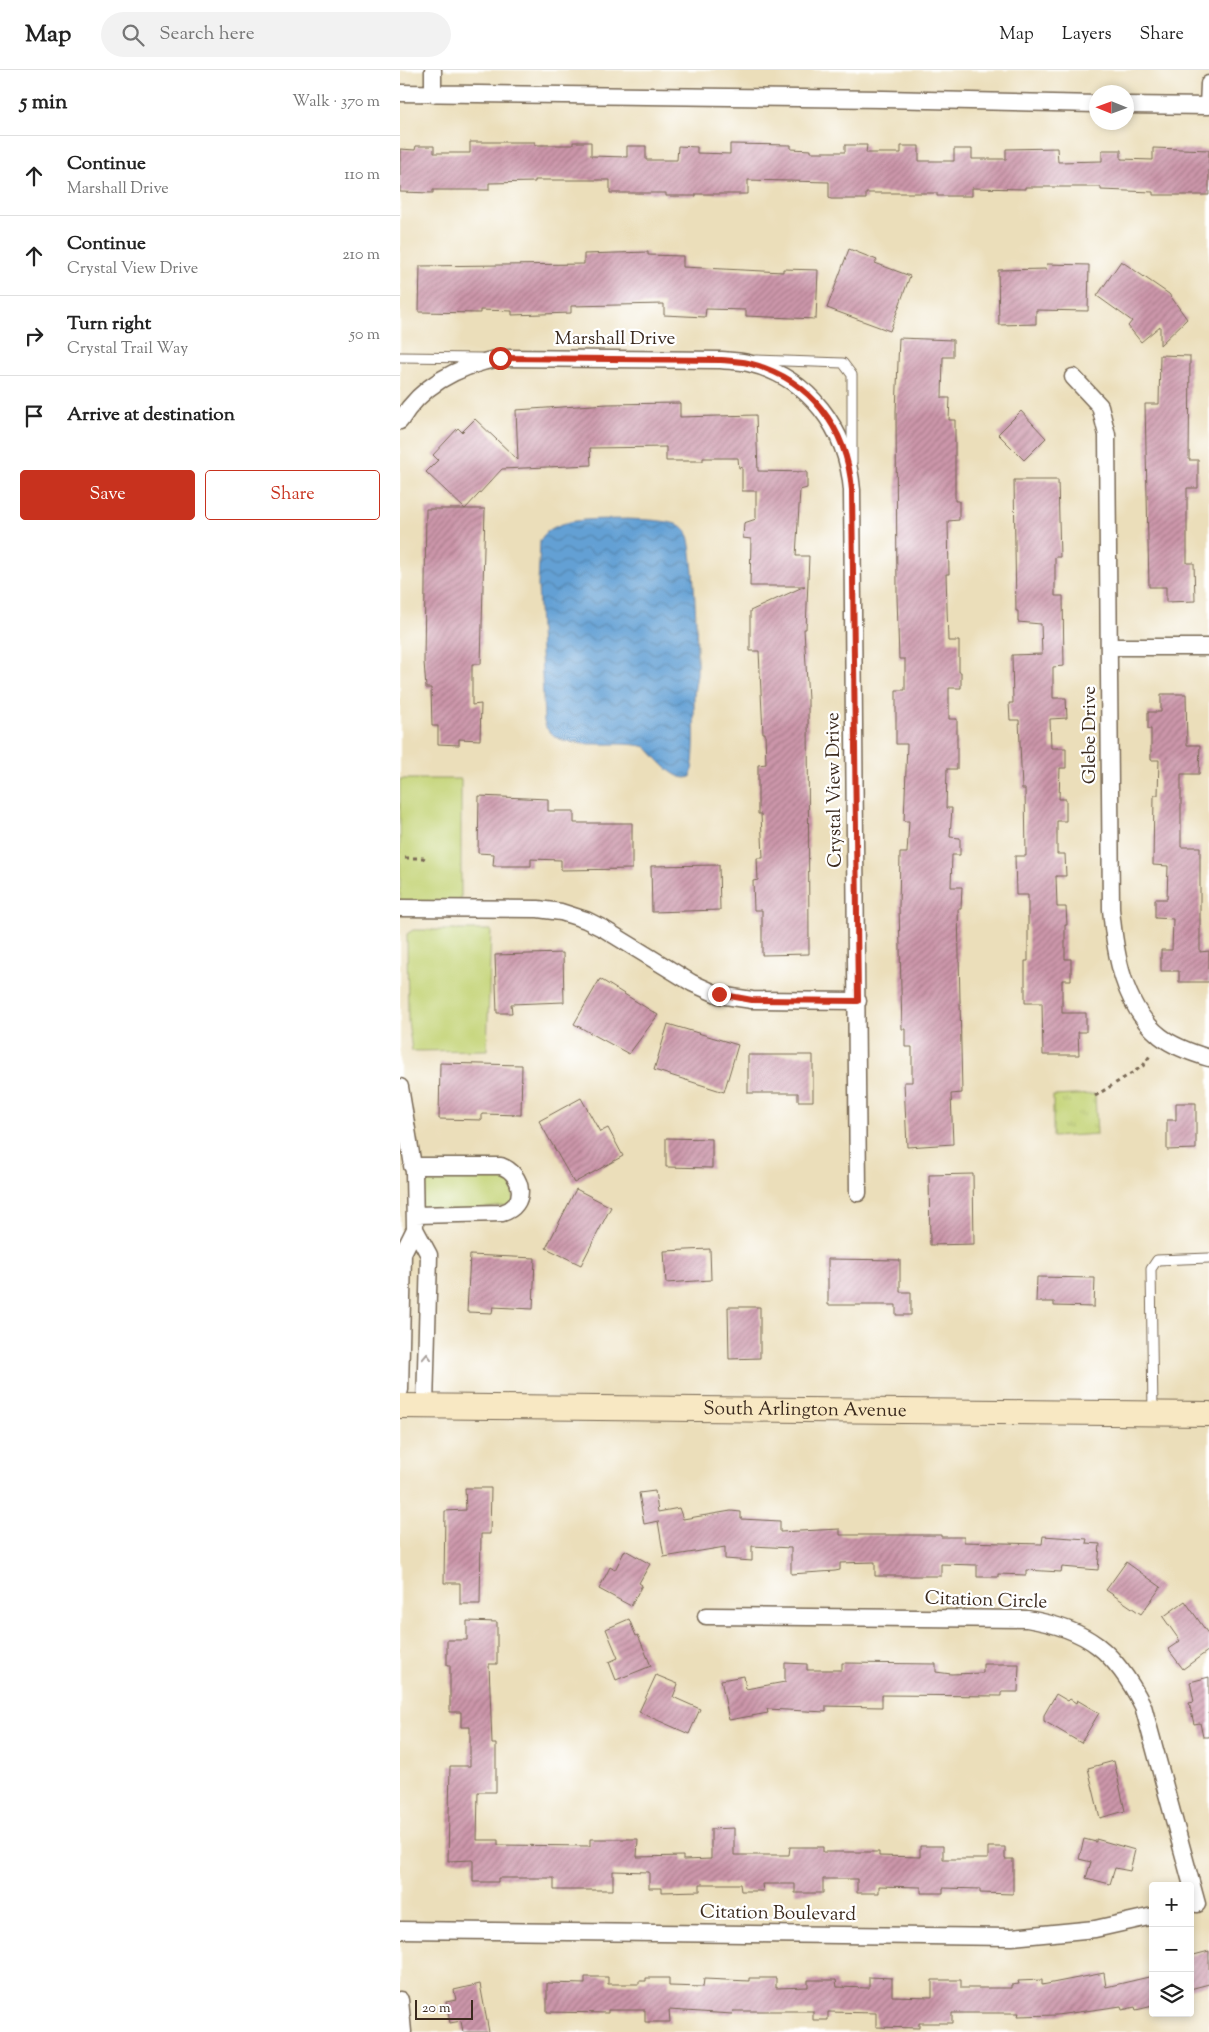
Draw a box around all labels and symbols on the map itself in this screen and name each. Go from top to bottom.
north arrow [1089,85,1134,130]
street label: Marshall Drive [555,326,676,353]
route start [489,347,512,370]
street label: Glebe Drive [1077,686,1104,784]
street label: Crystal View Drive [820,712,850,868]
route end [708,983,731,1006]
one-way arrow [421,1353,432,1361]
street label: South Arlington Avenue [703,1396,907,1425]
street label: Citation Circle [924,1585,1048,1617]
street label: Citation Boulevard [700,1899,857,1929]
scale bar [415,1997,472,2020]

